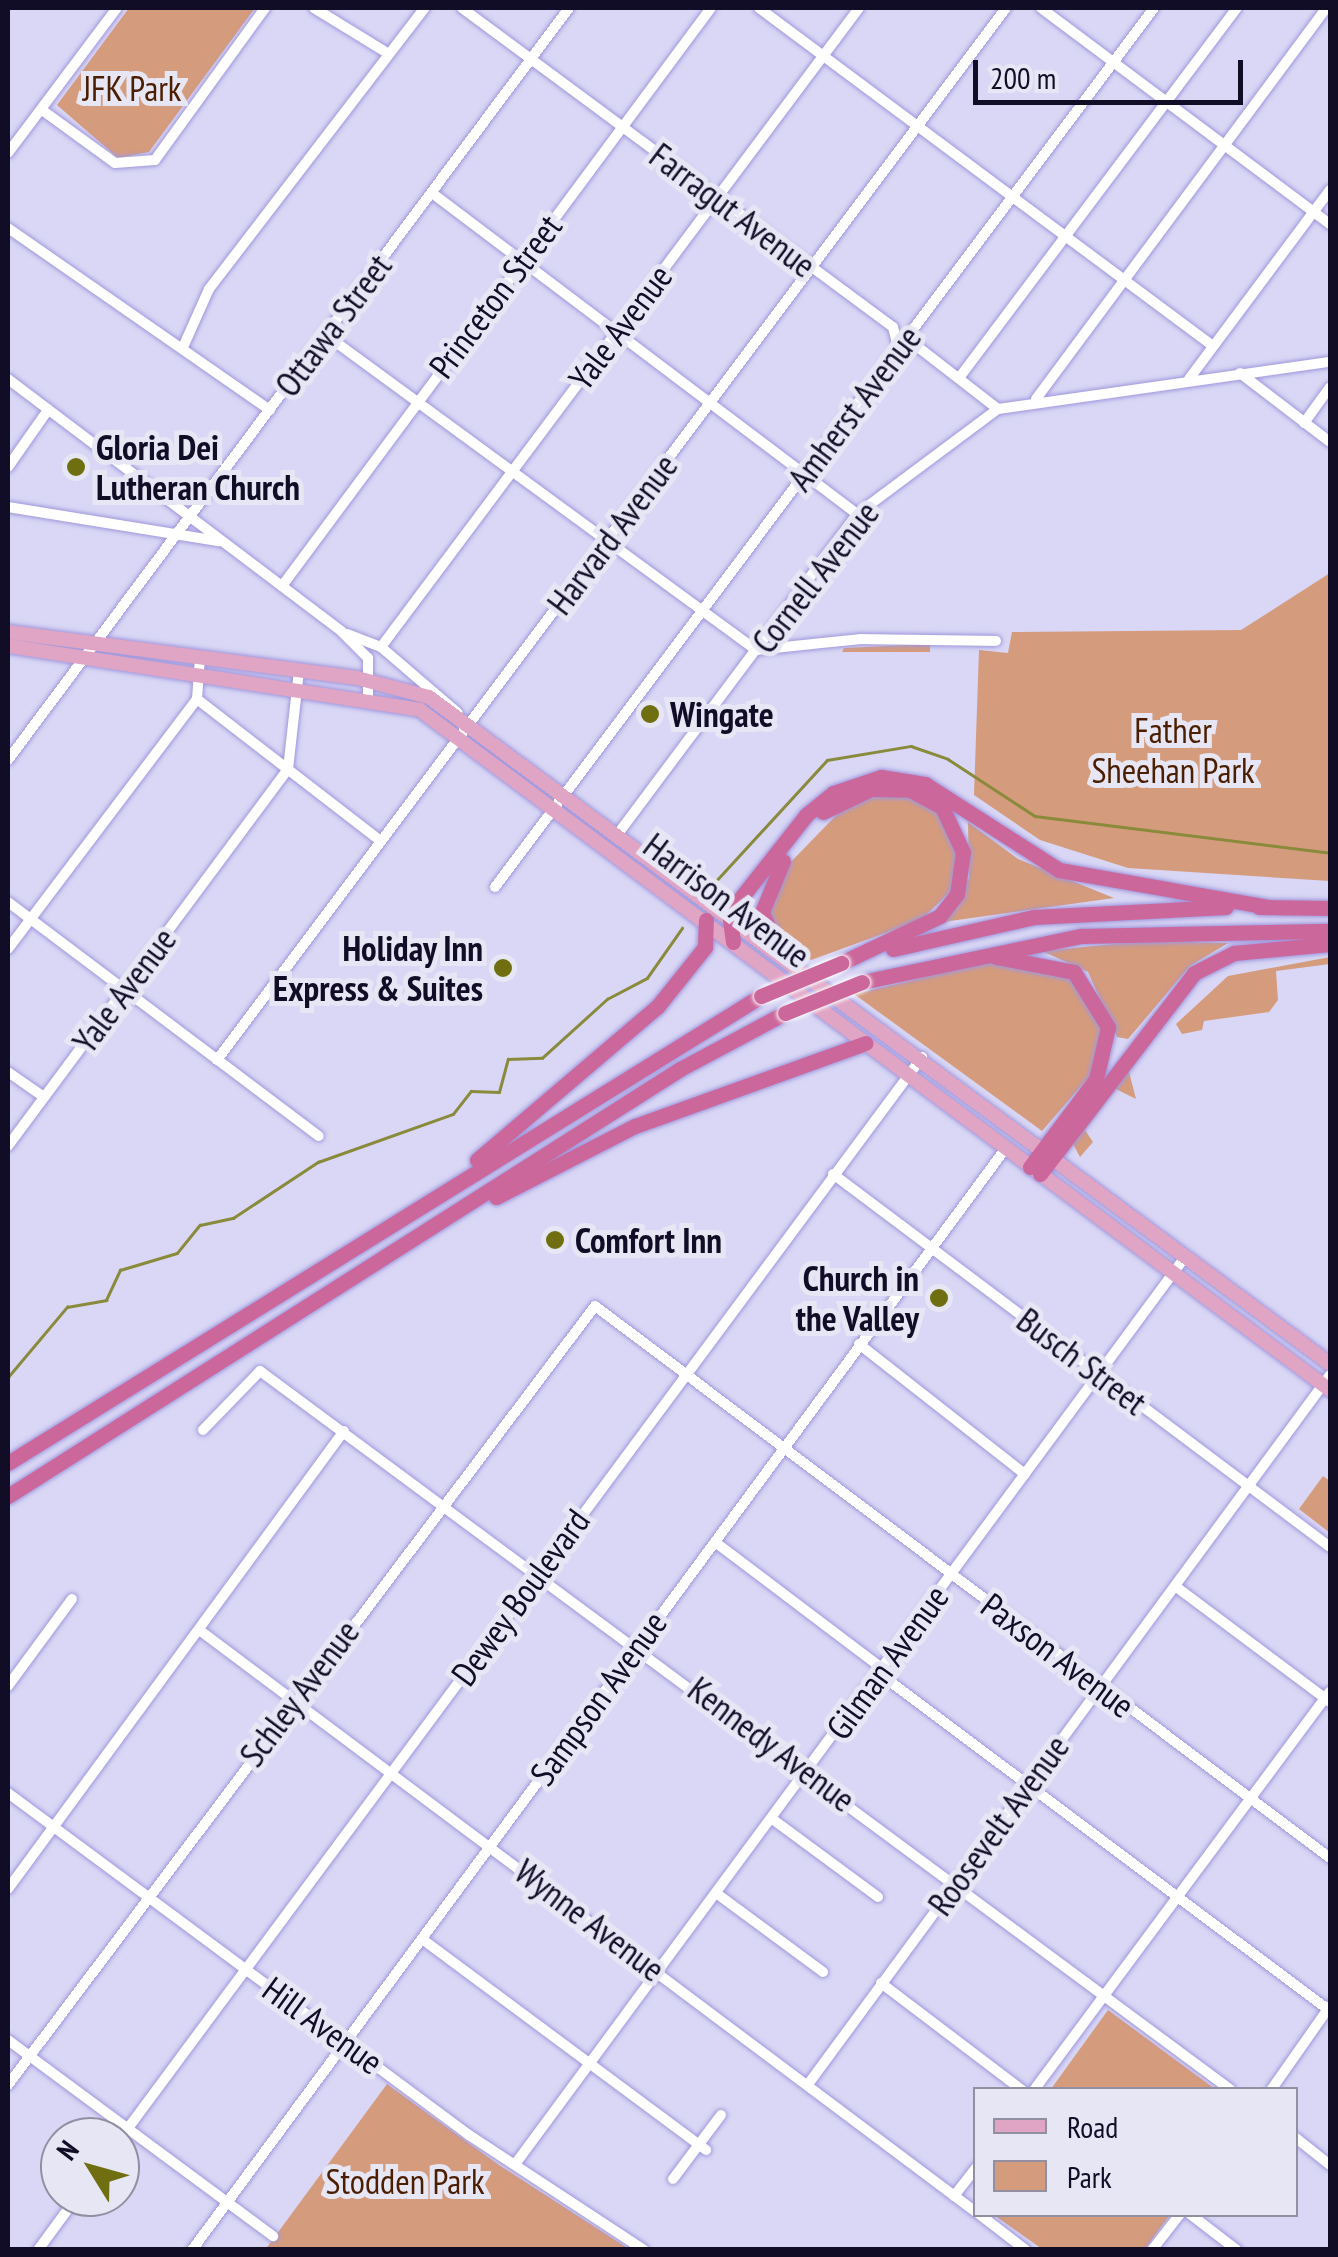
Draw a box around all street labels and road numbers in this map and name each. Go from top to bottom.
street label: Farragut Avenue [641,134,825,286]
street label: Princeton Street [420,206,570,386]
street label: Ottawa Street [266,246,400,404]
street label: Yale Avenue [559,256,681,398]
street label: Amherst Avenue [778,317,930,499]
street label: Harvard Avenue [538,445,686,623]
street label: Cornell Avenue [742,492,888,662]
street label: Harrison Avenue [635,824,819,976]
street label: Yale Avenue [63,919,185,1061]
street label: Busch Street [1009,1299,1155,1423]
street label: Dewey Boulevard [442,1500,598,1694]
street label: Gilman Avenue [817,1576,957,1748]
street label: Paxson Avenue [973,1584,1143,1726]
street label: Sampson Avenue [521,1603,675,1793]
street label: Schley Avenue [230,1611,368,1775]
street label: Kennedy Avenue [680,1667,864,1821]
street label: Roosevelt Avenue [918,1726,1078,1924]
street label: Wynne Avenue [507,1850,673,1990]
street label: Hill Avenue [255,1967,391,2083]

